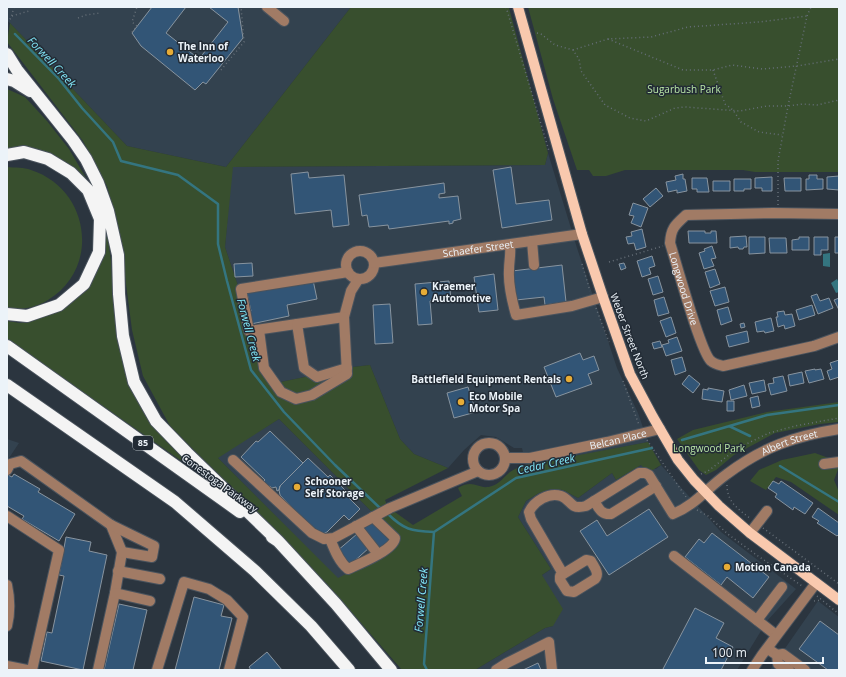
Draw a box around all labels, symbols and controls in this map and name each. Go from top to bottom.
water label: Forwell Creek [25,33,80,91]
place label: The Inn of Waterloo [178,39,229,65]
marker: The Inn of Waterloo [165,47,175,57]
park label: Sugarbush Park [647,82,721,96]
street label: Schaefer Street [442,237,515,260]
street label: Longwood Drive [666,250,702,327]
place label: Kraemer Automotive [432,279,491,305]
marker: Kraemer Automotive [419,287,429,297]
street label: Weber Street North [607,291,653,381]
water label: Forwell Creek [234,297,265,364]
place label: Battlefield Equipment Rentals [411,372,561,386]
marker: Battlefield Equipment Rentals [564,374,574,384]
place label: Eco Mobile Motor Spa [469,389,523,415]
marker: Eco Mobile Motor Spa [456,397,466,407]
street label: Belcan Place [588,425,648,452]
street label: Albert Street [759,426,819,458]
road number: 85 [133,436,153,450]
park label: Longwood Park [673,441,746,455]
water label: Cedar Creek [516,449,577,477]
street label: Conestoga Parkway [179,451,262,516]
place label: Schooner Self Storage [305,474,364,500]
marker: Schooner Self Storage [292,482,302,492]
place label: Motion Canada [735,560,811,574]
marker: Motion Canada [722,562,732,572]
water label: Forwell Creek [410,566,431,633]
scale bar [706,639,823,665]
text: 100 m [712,644,747,661]

